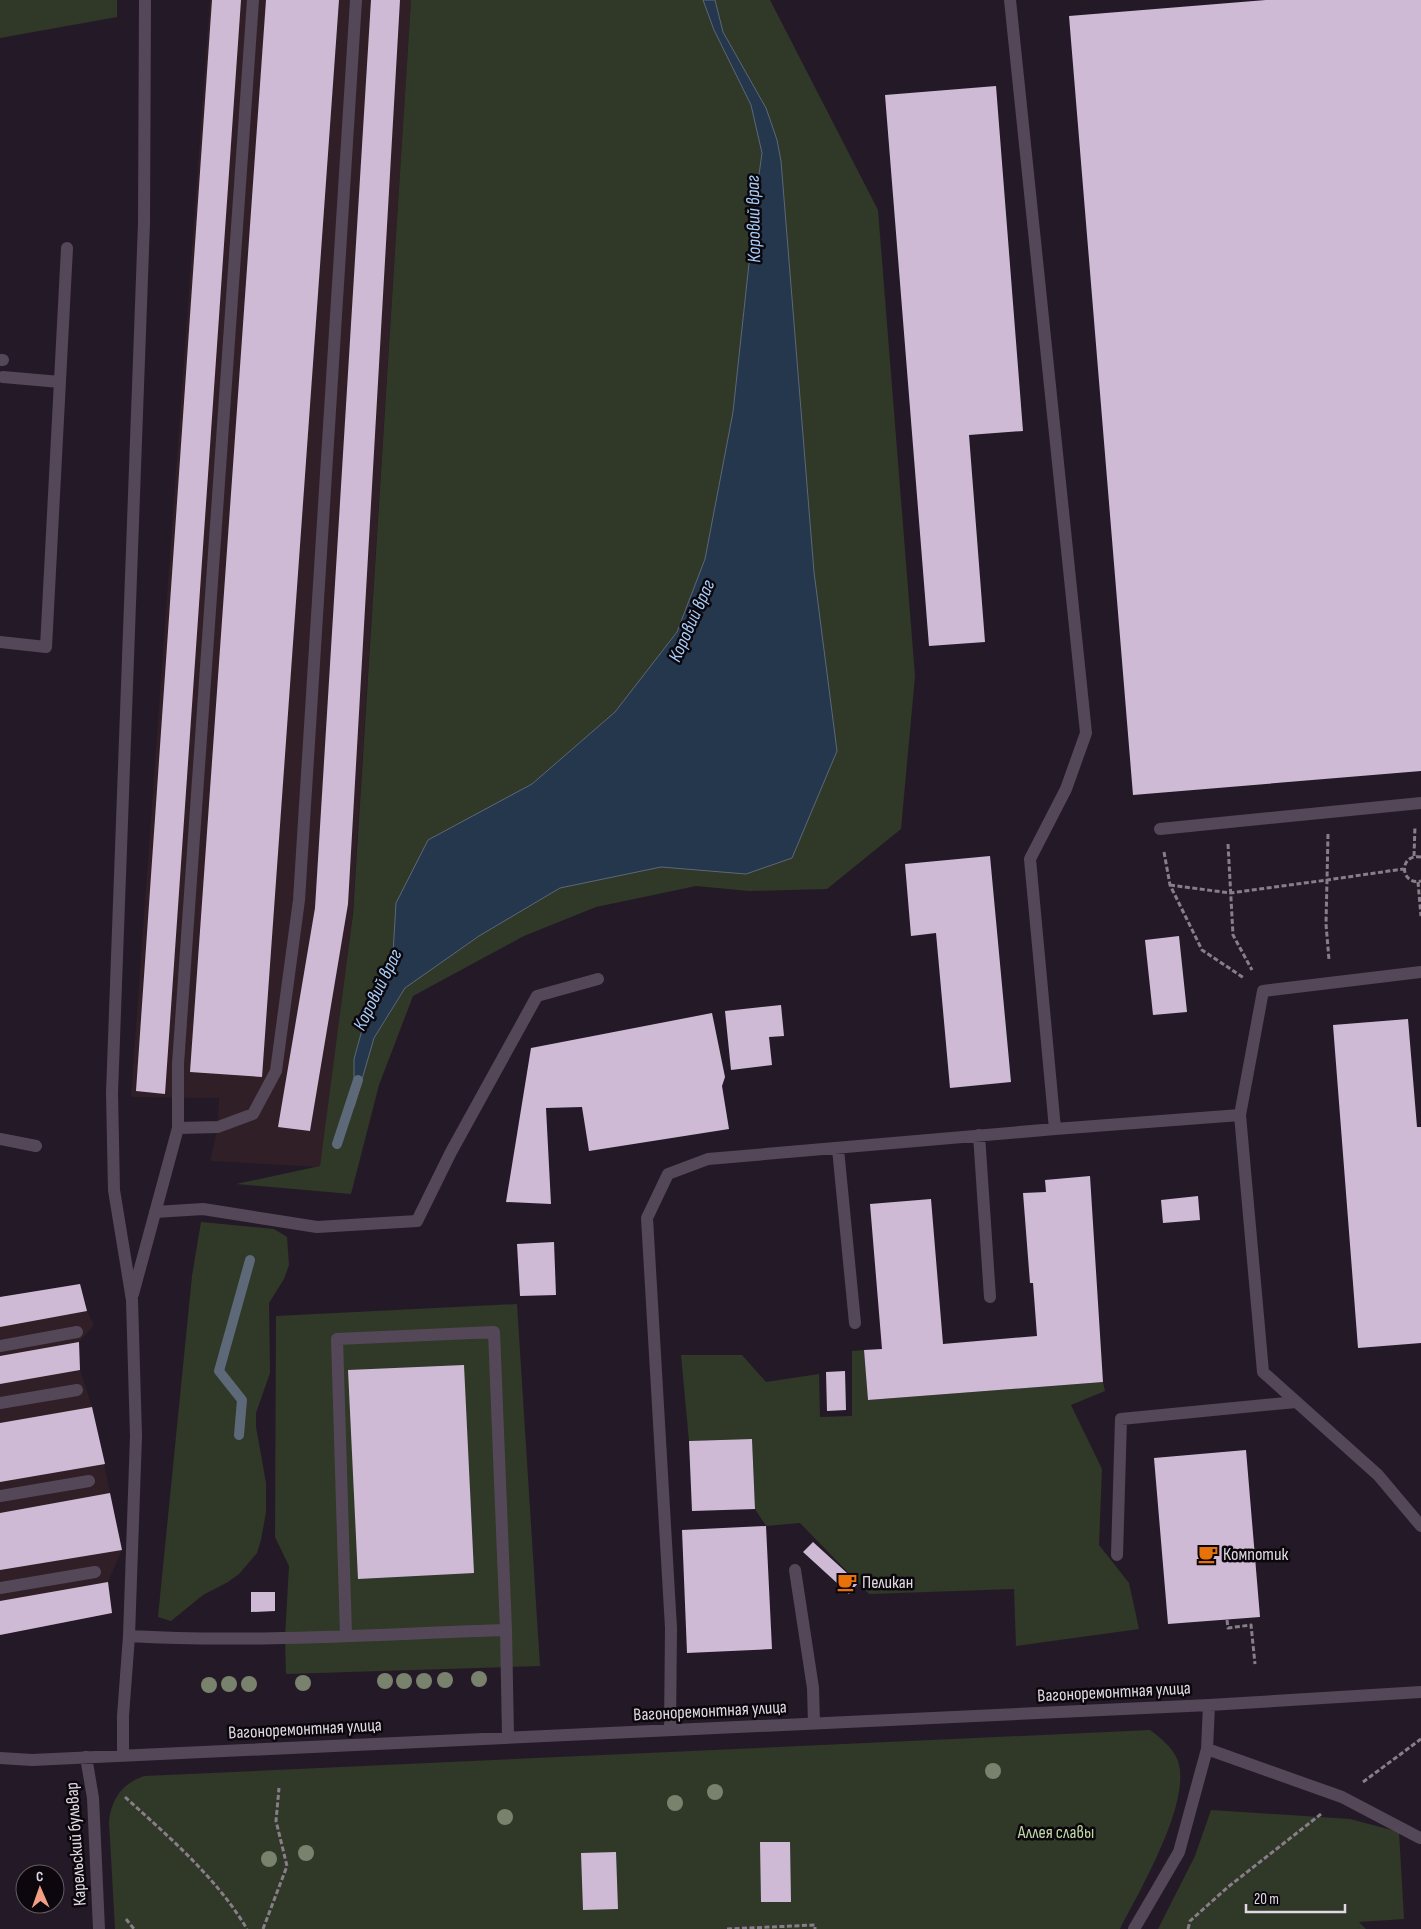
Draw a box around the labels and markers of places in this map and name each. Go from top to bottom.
cafe icon: Компотик [1197,1543,1219,1565]
place label: Компотик [1223,1544,1288,1565]
cafe icon: Пеликан [836,1571,858,1593]
place label: Пеликан [862,1572,913,1593]

